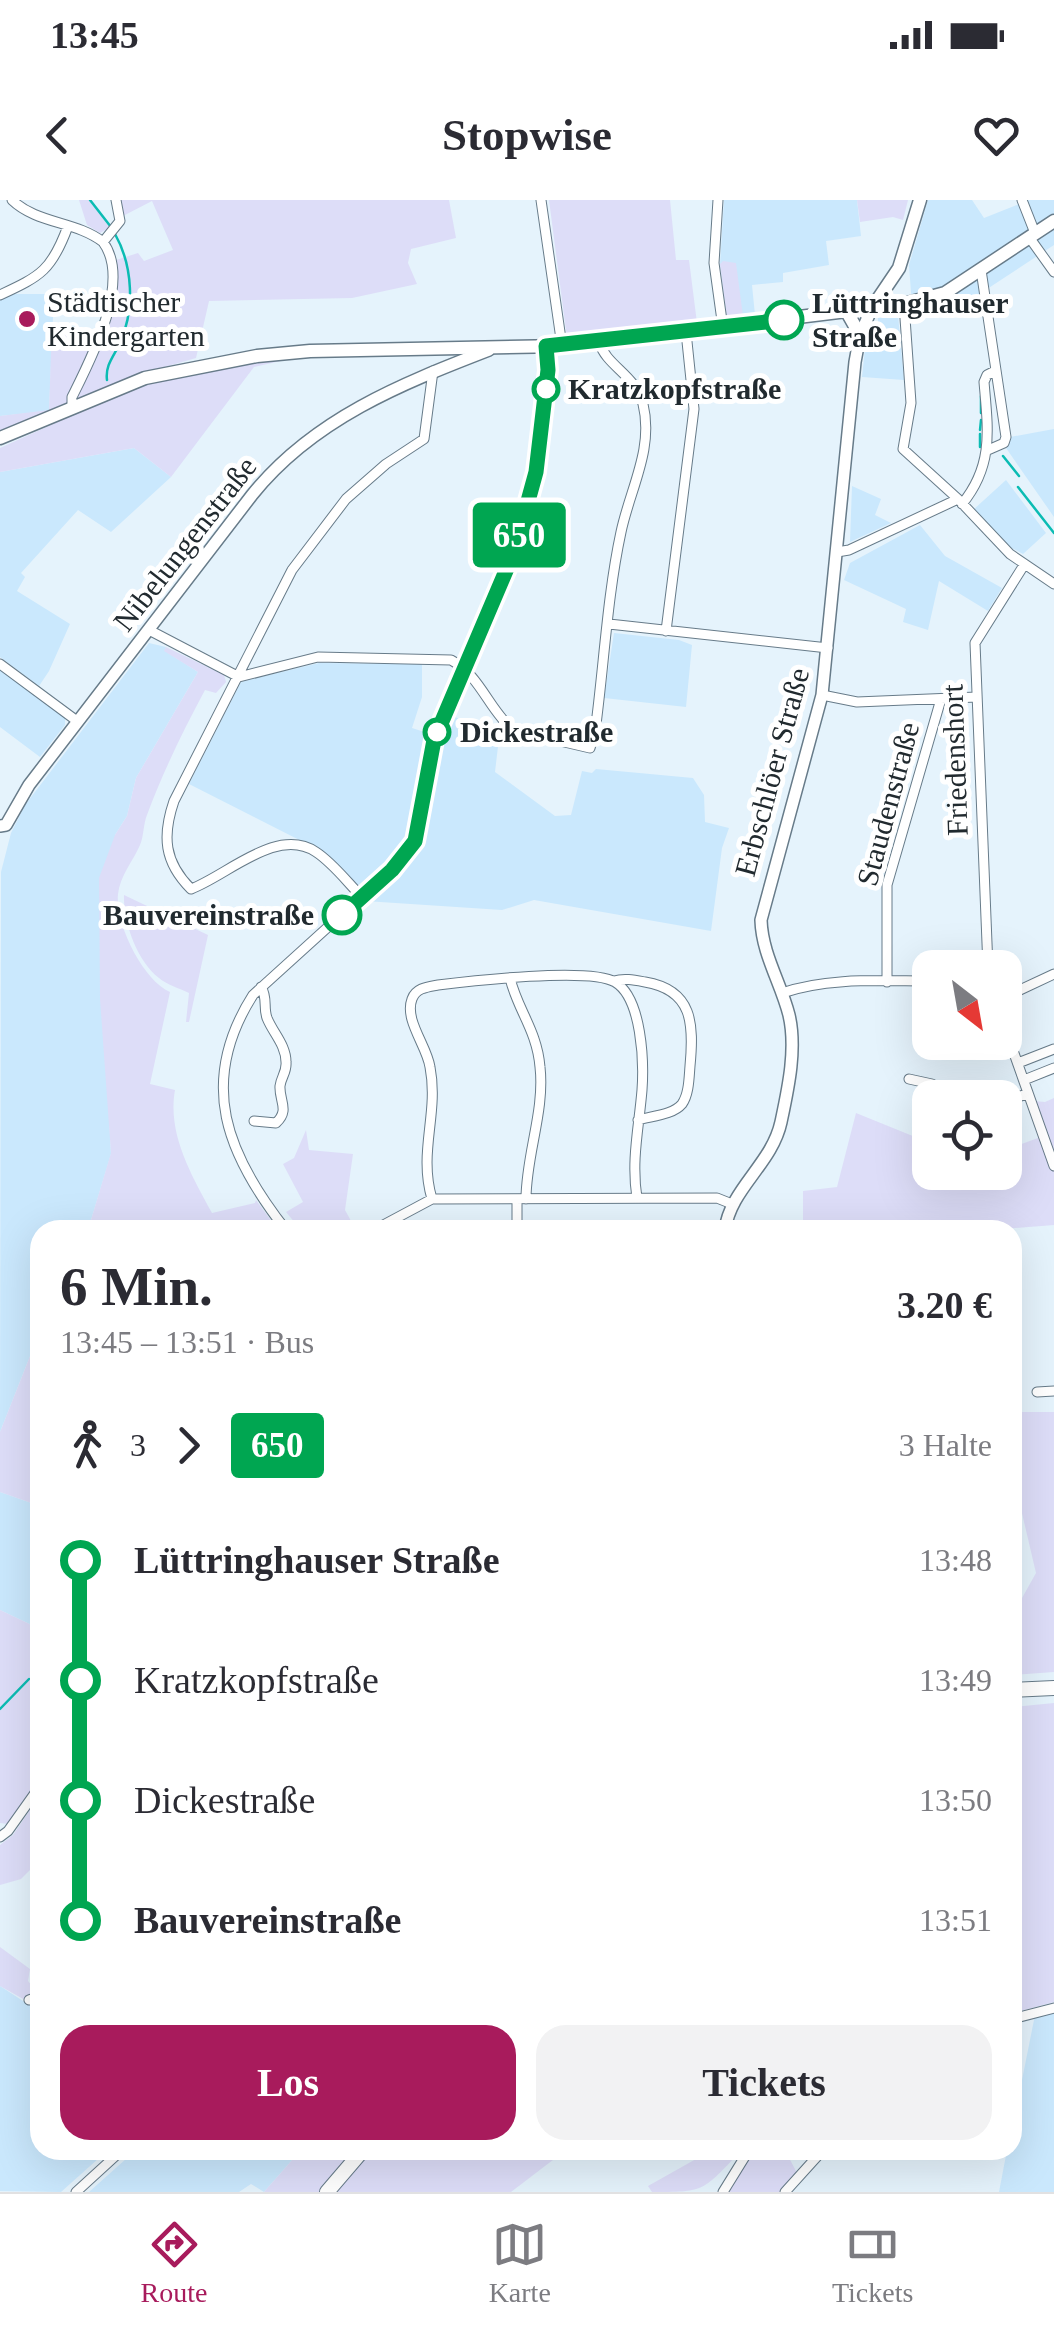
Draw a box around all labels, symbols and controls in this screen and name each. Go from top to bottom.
text: 13:45 [50,14,139,56]
icon: back [30,108,85,163]
icon: heart [969,108,1024,163]
text: Stopwise [442,110,612,160]
place label: Städtischer Kindergarten [47,285,205,352]
place label: Lüttringhauser Straße [812,286,1009,353]
marker: Lüttringhauser Straße [765,301,803,339]
marker: Städtischer Kindergarten [16,308,38,330]
place label: Kratzkopfstraße [568,372,781,405]
marker: Kratzkopfstraße [533,376,559,402]
street label: Nibelungenstraße [106,450,263,637]
line badge: 650 [462,502,576,568]
text: 650 [493,516,545,555]
street label: Erbschlöer Straße [728,664,815,880]
street label: Friedenshort [935,683,974,836]
place label: Dickestraße [460,715,613,748]
street label: Staudenstraße [850,718,925,889]
marker: Dickestraße [424,719,450,745]
marker: Bauvereinstraße [323,896,361,934]
place label: Bauvereinstraße [103,898,314,931]
north arrow [912,950,1022,1060]
map controls [912,950,1022,1190]
button: locate [912,1080,1022,1190]
text: 6 Min. [60,1256,213,1317]
text: 3.20 € [897,1284,992,1326]
text: 13:45 – 13:51 · Bus [60,1324,314,1360]
icon: walk [60,1418,115,1473]
icon: forward [161,1418,216,1473]
text: 650 [251,1426,304,1465]
text: 3 [130,1427,146,1463]
text: 3 Halte [899,1427,992,1463]
text: Lüttringhauser Straße [134,1539,500,1581]
text: 13:48 [919,1542,992,1578]
text: Kratzkopfstraße [134,1659,379,1701]
text: 13:49 [919,1662,992,1698]
text: Dickestraße [134,1779,315,1821]
text: 13:50 [919,1782,992,1818]
text: Bauvereinstraße [134,1899,401,1941]
text: 13:51 [919,1902,992,1938]
button: Los [60,2025,516,2140]
button: Tickets [536,2025,992,2140]
tab: Route [141,2217,207,2309]
tab: Karte [489,2217,551,2309]
tab: Tickets [832,2217,913,2309]

